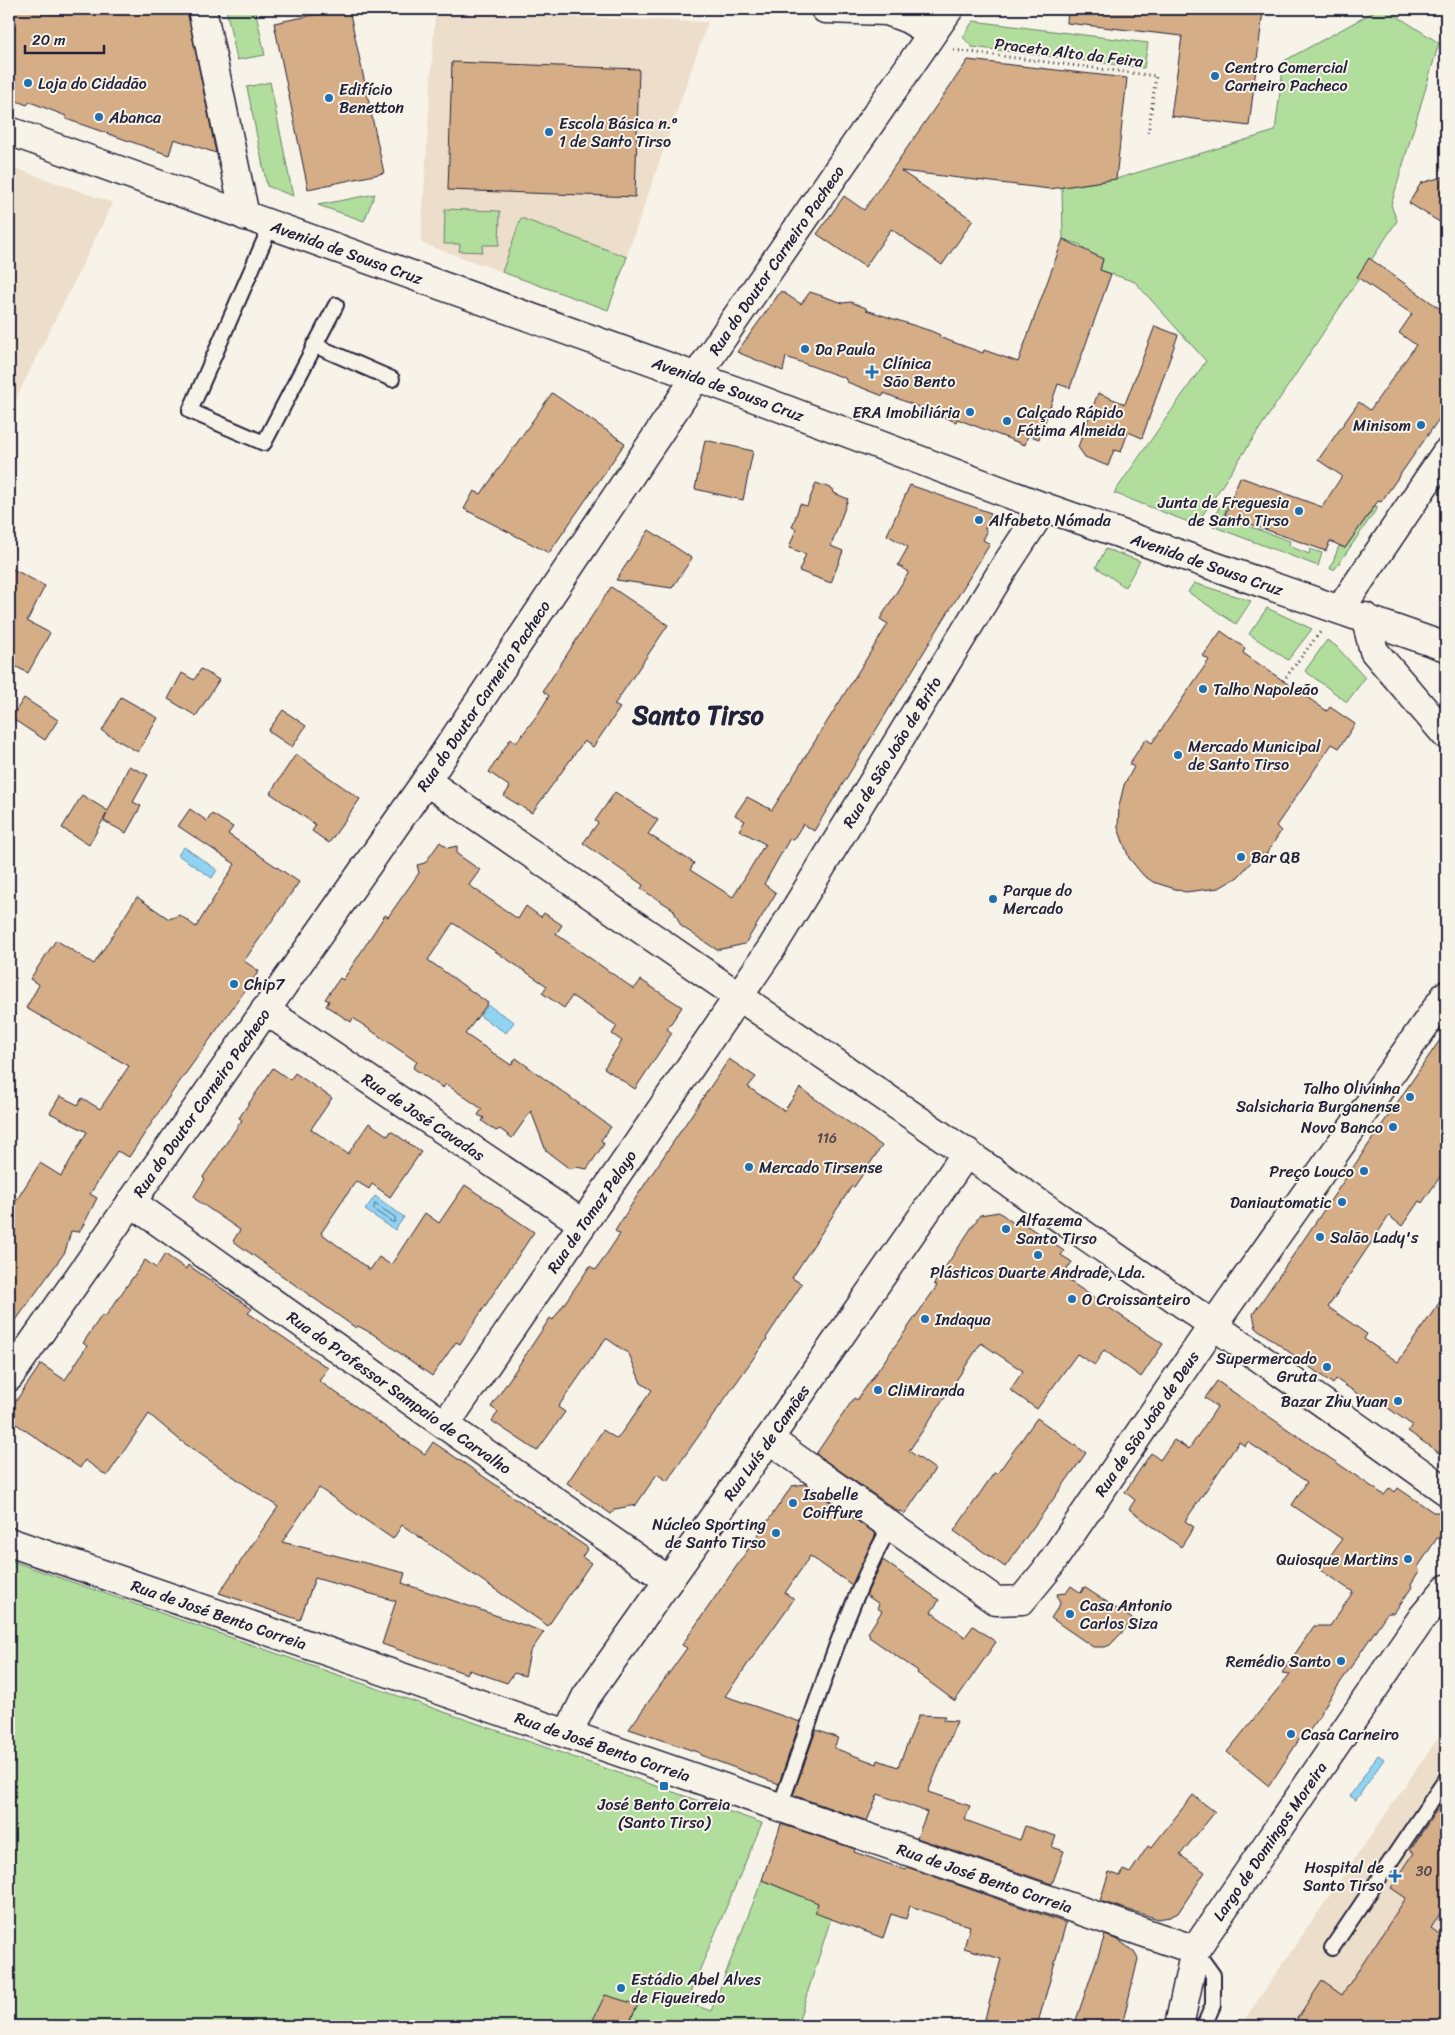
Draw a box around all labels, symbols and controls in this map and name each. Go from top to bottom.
scale bar [25,22,104,54]
text: 20 m [32,27,66,53]
street label: Praceta Alto da Feira [993,29,1146,76]
place label: Centro Comercial Carneiro Pacheco [1225,53,1348,100]
place label: Loja do Cidadão [38,69,147,98]
marker: Centro Comercial Carneiro Pacheco [1209,70,1221,82]
place label: Edifício Benetton [339,75,404,122]
marker: Loja do Cidadão [22,77,34,89]
marker: Edifício Benetton [323,92,335,104]
place label: Abanca [108,103,162,132]
place label: Escola Básica n.º 1 de Santo Tirso [559,109,678,156]
marker: Abanca [93,111,105,123]
marker: Escola Básica n.º 1 de Santo Tirso [543,126,555,138]
street label: Rua do Doutor Carneiro Pacheco [701,159,852,361]
street label: Avenida de Sousa Cruz [266,211,427,293]
place label: Da Paula [815,335,875,364]
marker: Da Paula [799,343,811,355]
street label: Avenida de Sousa Cruz [647,348,809,430]
place label: Clínica São Bento [883,349,955,396]
marker: Clínica São Bento [865,365,879,379]
place label: ERA Imobiliária [853,398,961,427]
place label: Calçado Rápido Fátima Almeida [1017,398,1127,445]
marker: ERA Imobiliária [964,406,976,418]
place label: Minisom [1353,411,1411,440]
marker: Calçado Rápido Fátima Almeida [1001,415,1013,427]
marker: Minisom [1415,419,1427,431]
place label: Junta de Freguesia de Santo Tirso [1157,488,1290,535]
marker: Junta de Freguesia de Santo Tirso [1293,505,1305,517]
place label: Alfabeto Nómada [988,506,1112,535]
marker: Alfabeto Nómada [973,514,985,526]
street label: Avenida de Sousa Cruz [1126,524,1288,604]
street label: Rua do Doutor Carneiro Pacheco [409,594,558,798]
street label: Rua de São João de Brito [834,671,950,834]
place label: Talho Napoleão [1213,675,1318,704]
marker: Talho Napoleão [1197,683,1209,695]
district label: Santo Tirso [631,692,765,738]
place label: Mercado Municipal de Santo Tirso [1188,732,1321,779]
marker: Mercado Municipal de Santo Tirso [1172,749,1184,761]
place label: Bar QB [1251,843,1300,872]
marker: Bar QB [1235,851,1247,863]
place label: Parque do Mercado [1003,876,1072,923]
marker: Parque do Mercado [987,893,999,905]
place label: Chip7 [244,970,285,999]
marker: Chip7 [228,978,240,990]
street label: Rua do Doutor Carneiro Pacheco [125,1002,278,1204]
street label: Rua de José Cavadas [356,1065,491,1169]
place label: Talho Olivinha Salsicharia Burganense [1236,1074,1401,1121]
marker: Talho Olivinha Salsicharia Burganense [1404,1091,1416,1103]
place label: Novo Banco [1301,1113,1383,1142]
marker: Novo Banco [1387,1121,1399,1133]
house number: 116 [817,1126,837,1151]
street label: Rua de Tomaz Pelayo [539,1144,645,1280]
place label: Mercado Tirsense [759,1153,883,1182]
place label: Preço Louco [1269,1157,1354,1186]
marker: Mercado Tirsense [743,1161,755,1173]
marker: Preço Louco [1358,1165,1370,1177]
place label: Daniautomatic [1230,1188,1332,1217]
marker: Daniautomatic [1336,1196,1348,1208]
place label: Alfazema Santo Tirso [1015,1206,1097,1253]
marker: Alfazema Santo Tirso [1000,1223,1012,1235]
place label: Salão Lady's [1330,1223,1419,1252]
marker: Salão Lady's [1314,1231,1326,1243]
marker: Plásticos Duarte Andrade, Lda. [1032,1249,1044,1261]
place label: Plásticos Duarte Andrade, Lda. [930,1258,1146,1287]
place label: O Croissanteiro [1082,1285,1190,1314]
marker: O Croissanteiro [1066,1293,1078,1305]
street label: Rua do Professor Sampaio de Carvalho [281,1303,518,1482]
place label: Indaqua [934,1305,991,1334]
marker: Indaqua [919,1313,931,1325]
street label: Rua de São João de Deus [1086,1344,1207,1503]
place label: Supermercado Gruta [1216,1344,1318,1391]
marker: Supermercado Gruta [1321,1361,1333,1373]
place label: CliMiranda [888,1376,965,1405]
street label: Rua Luís de Camões [715,1378,818,1507]
marker: CliMiranda [872,1384,884,1396]
place label: Bazar Zhu Yuan [1281,1387,1388,1416]
marker: Bazar Zhu Yuan [1392,1395,1404,1407]
place label: Isabelle Coiffure [802,1480,863,1527]
marker: Isabelle Coiffure [787,1497,799,1509]
place label: Núcleo Sporting de Santo Tirso [652,1510,766,1557]
marker: Núcleo Sporting de Santo Tirso [770,1527,782,1539]
place label: Quiosque Martins [1276,1545,1398,1574]
marker: Quiosque Martins [1402,1553,1414,1565]
street label: Rua de José Bento Correia [127,1571,311,1658]
place label: Casa Antonio Carlos Siza [1080,1591,1172,1638]
marker: Casa Antonio Carlos Siza [1064,1608,1076,1620]
place label: Remédio Santo [1226,1647,1331,1676]
marker: Remédio Santo [1335,1655,1347,1667]
street label: Rua de José Bento Correia [511,1703,694,1790]
place label: Casa Carneiro [1301,1720,1399,1749]
marker: Casa Carneiro [1285,1728,1297,1740]
street label: Largo de Domingos Moreira [1205,1755,1335,1927]
marker: José Bento Correia (Santo Tirso) [658,1780,670,1792]
place label: José Bento Correia (Santo Tirso) [597,1790,730,1837]
street label: Rua de José Bento Correia [893,1835,1076,1922]
place label: Hospital de Santo Tirso [1303,1853,1384,1900]
house number: 30 [1416,1859,1432,1884]
marker: Hospital de Santo Tirso [1388,1869,1402,1883]
place label: Estádio Abel Alves de Figueiredo [631,1965,762,2012]
marker: Estádio Abel Alves de Figueiredo [615,1982,627,1994]

